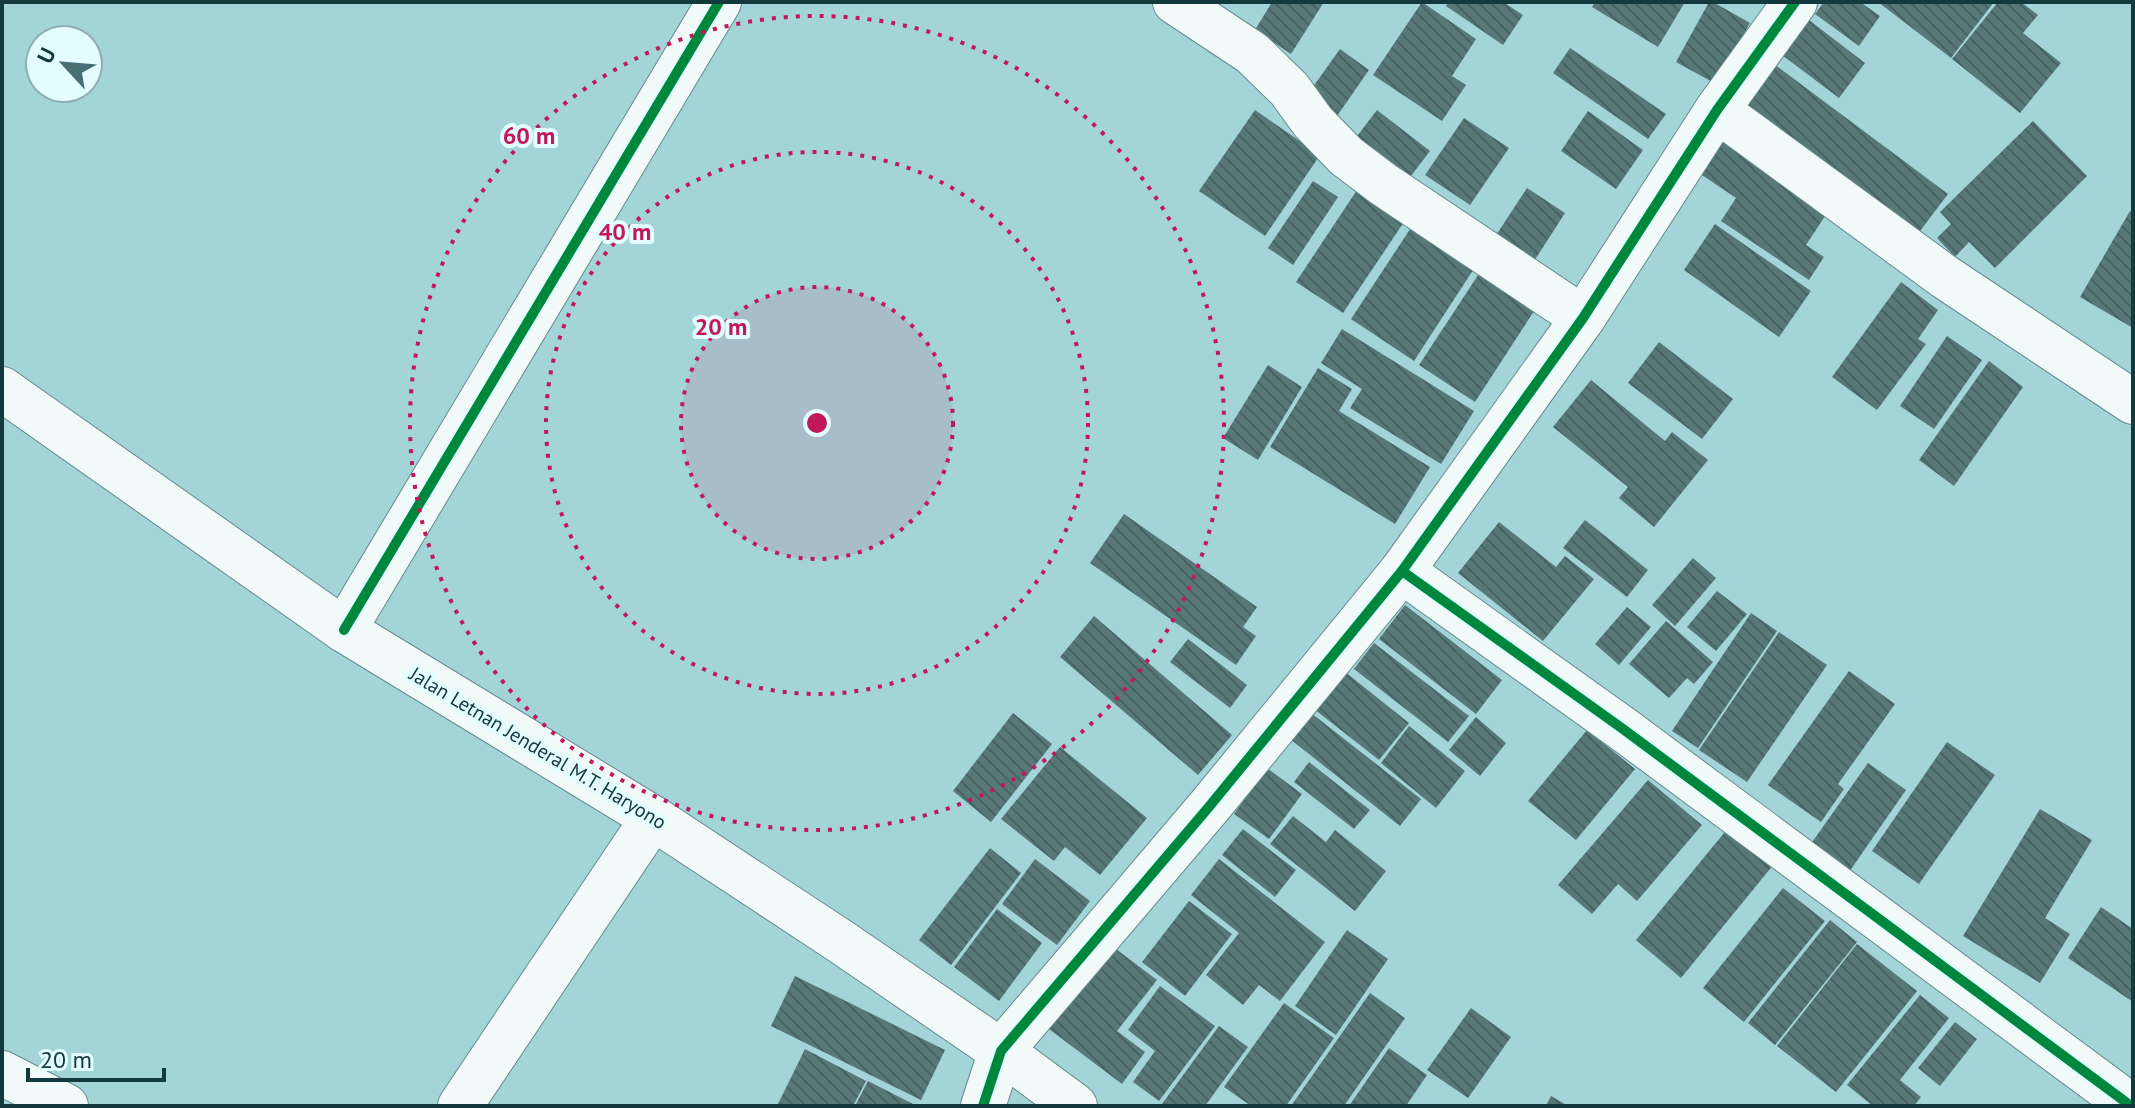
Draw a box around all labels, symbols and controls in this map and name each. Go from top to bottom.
north arrow [24,24,104,104]
text: U [30,43,62,68]
text: 60 m [503,120,555,151]
text: 40 m [599,216,651,247]
text: 20 m [695,311,747,342]
centre of rings [803,409,831,437]
street label: Jalan Letnan Jenderal M.T. Haryono [404,660,671,835]
scale bar [28,1032,164,1082]
text: 20 m [40,1044,92,1075]

